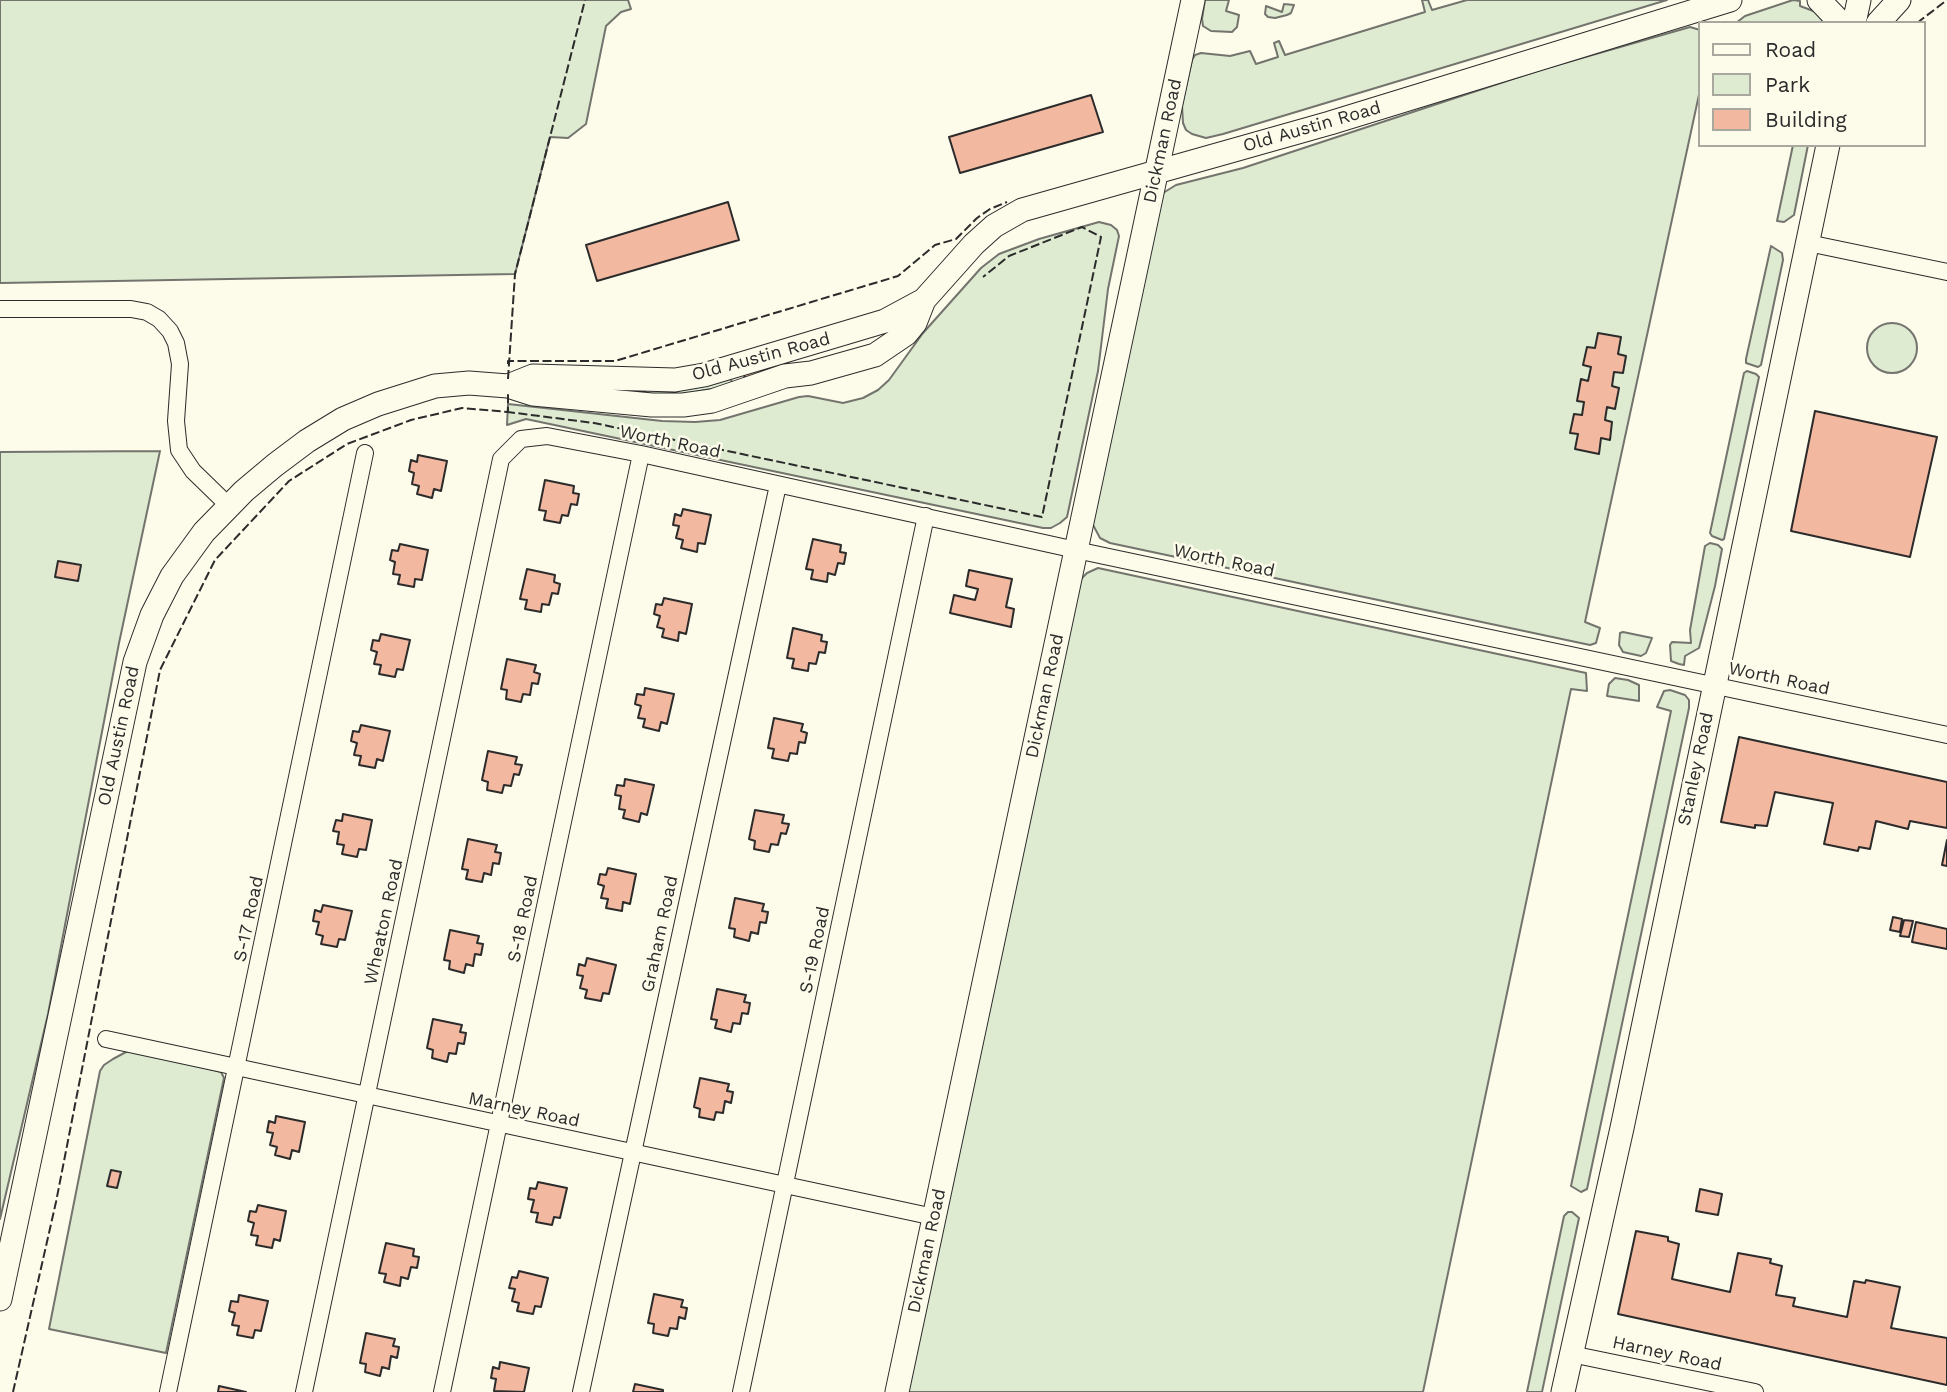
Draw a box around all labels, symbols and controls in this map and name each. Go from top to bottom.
legend [1699,21,1926,147]
text: Road [1765,37,1816,62]
text: Park [1765,72,1810,97]
street label: Dickman Road [1139,77,1187,205]
street label: Old Austin Road [1241,97,1383,157]
text: Building [1765,107,1847,132]
street label: Old Austin Road [690,328,832,386]
street label: Worth Road [617,421,723,463]
street label: Worth Road [1171,540,1277,582]
street label: Dickman Road [1021,632,1069,760]
street label: Worth Road [1726,658,1832,700]
street label: Old Austin Road [94,664,144,808]
street label: Stanley Road [1673,710,1719,828]
street label: Wheaton Road [360,857,408,987]
street label: S-17 Road [229,874,269,964]
street label: S-18 Road [503,874,543,964]
street label: Graham Road [637,874,683,994]
street label: S-19 Road [795,905,835,995]
street label: Marney Road [466,1088,582,1132]
street label: Dickman Road [903,1187,951,1315]
street label: Harney Road [1610,1332,1724,1376]

